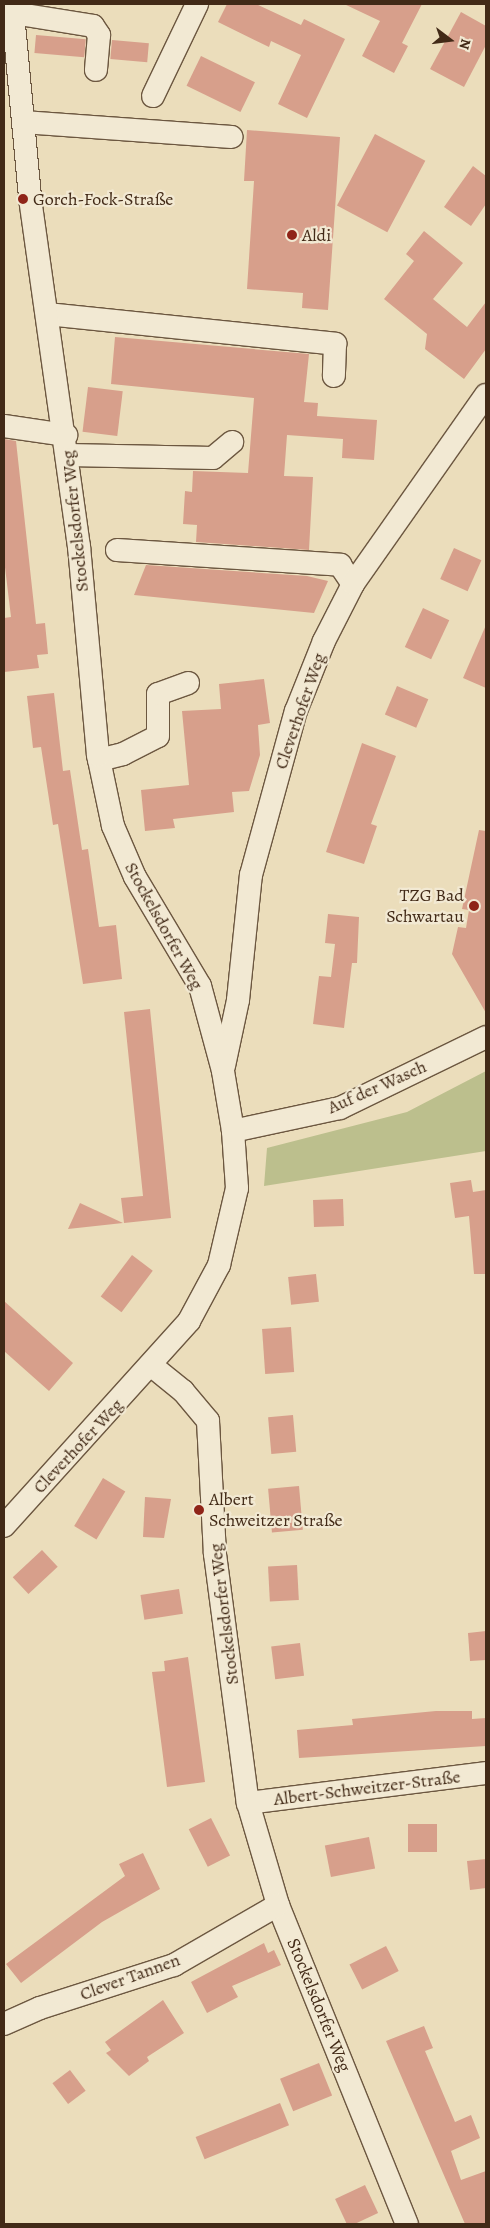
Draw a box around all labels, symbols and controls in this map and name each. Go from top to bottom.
north arrow [425,15,475,65]
text: N [454,37,475,51]
place label: Gorch-Fock-Straße [33,188,173,210]
marker: Gorch-Fock-Straße [17,193,29,205]
place label: Aldi [302,224,331,246]
marker: Aldi [286,229,298,241]
street label: Stockelsdorfer Weg [57,449,93,593]
street label: Cleverhofer Weg [270,650,330,772]
street label: Stockelsdorfer Weg [120,859,208,993]
place label: TZG Bad Schwartau [386,885,464,928]
marker: TZG Bad Schwartau [468,900,480,912]
street label: Auf der Wasch [324,1056,430,1118]
street label: Cleverhofer Weg [29,1394,127,1498]
place label: Albert Schweitzer Straße [209,1489,343,1532]
marker: Albert Schweitzer Straße [193,1504,205,1516]
street label: Stockelsdorfer Weg [205,1542,243,1686]
street label: Albert-Schweitzer-Straße [272,1766,462,1810]
street label: Stockelsdorfer Weg [282,1935,356,2075]
street label: Clever Tannen [77,1949,183,2005]

